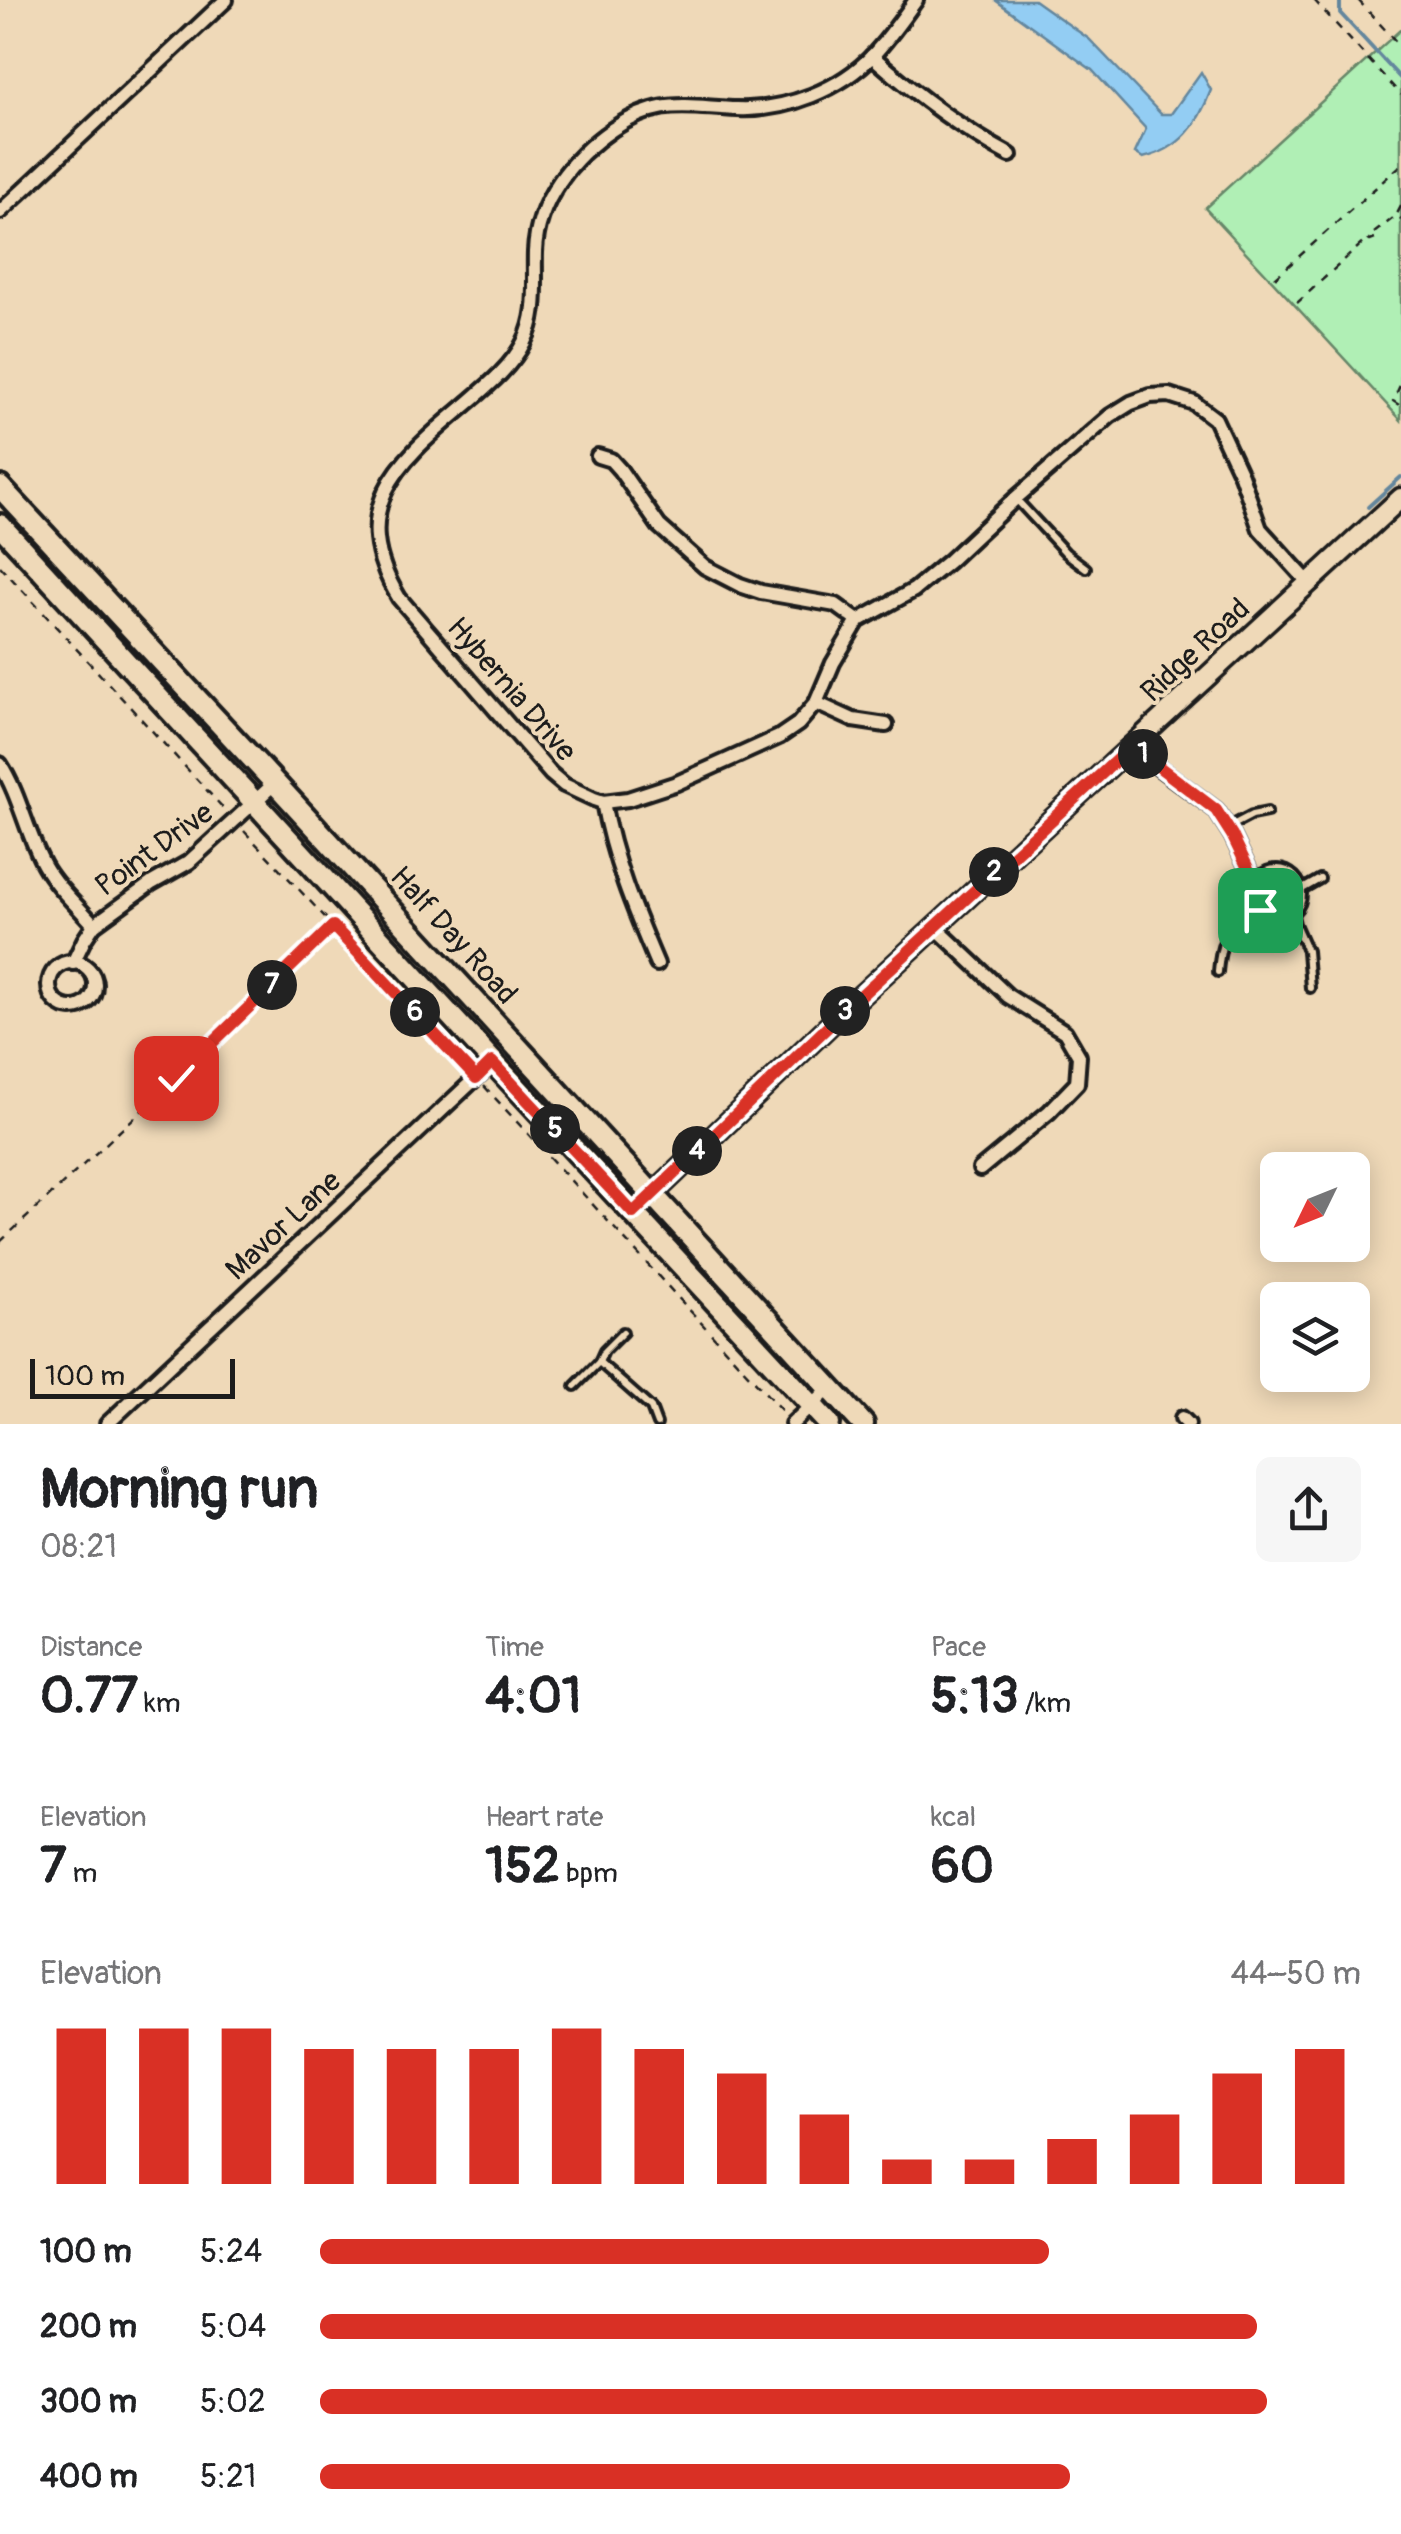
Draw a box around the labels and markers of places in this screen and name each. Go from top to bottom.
pin: 1 [1118,729,1168,779]
pin: 2 [969,847,1019,897]
pin [1218,868,1303,953]
pin: 7 [247,960,297,1010]
pin: 3 [820,986,870,1036]
pin: 6 [390,987,440,1037]
pin [134,1036,219,1121]
pin: 5 [530,1104,580,1154]
pin: 4 [672,1126,722,1176]

